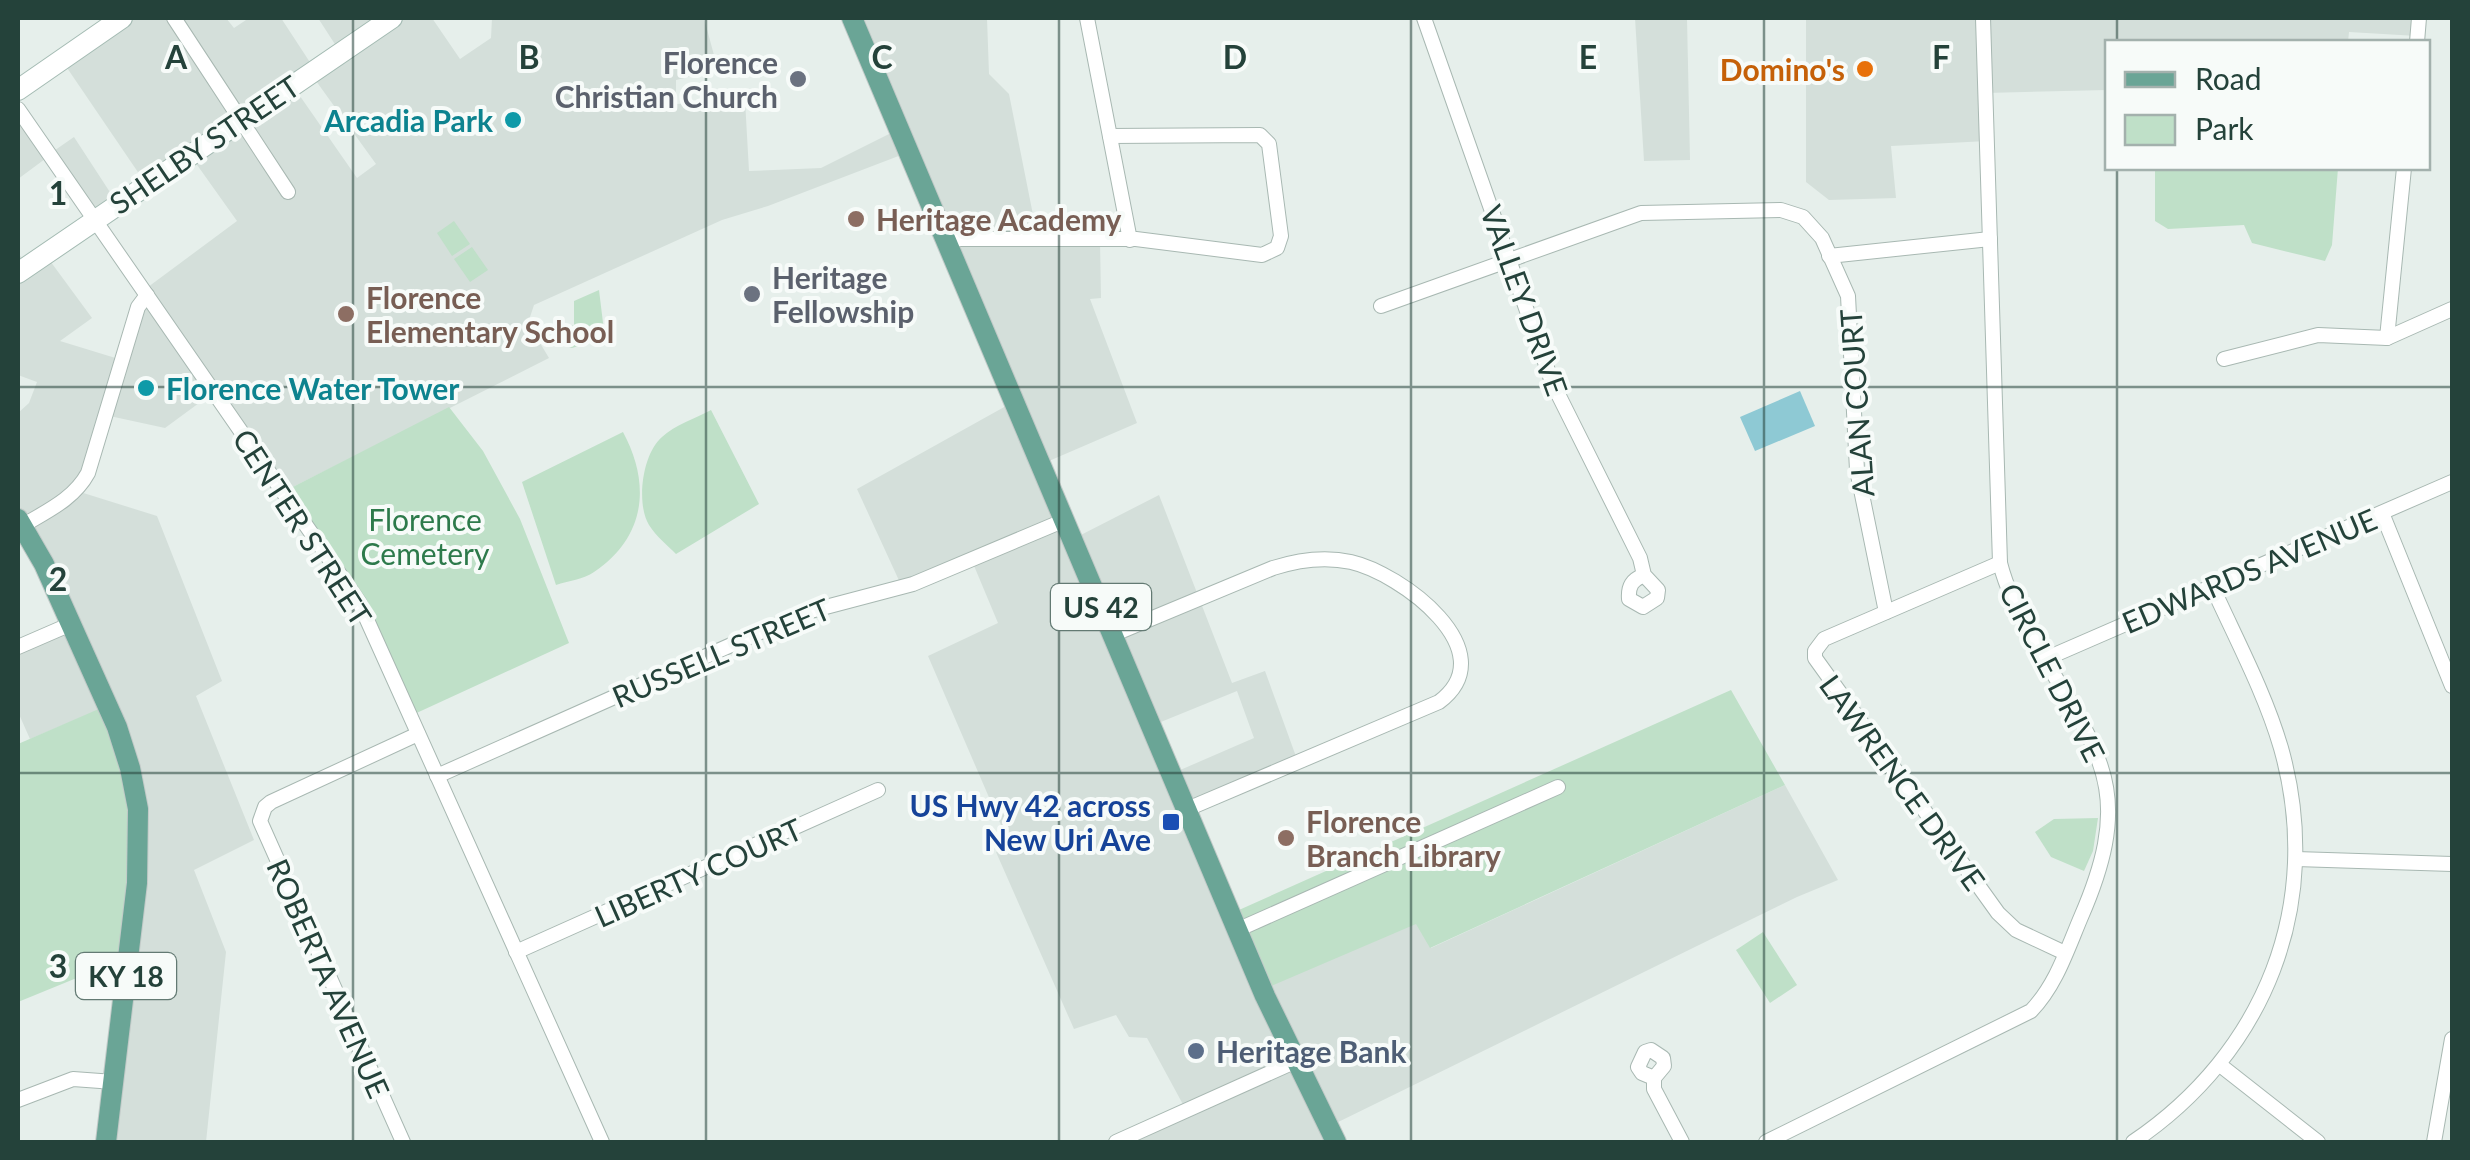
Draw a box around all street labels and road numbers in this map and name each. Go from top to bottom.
street label: SHELBY STREET [102,67,306,221]
street label: VALLEY DRIVE [1474,200,1576,400]
street label: ALAN COURT [1831,308,1881,498]
street label: CENTER STREET [226,422,380,632]
street label: EDWARDS AVENUE [2116,500,2382,640]
street label: CIRCLE DRIVE [1993,577,2113,767]
road number: US 42 [1051,584,1151,630]
street label: RUSSELL STREET [607,590,836,714]
street label: LAWRENCE DRIVE [1813,667,1993,897]
street label: LIBERTY COURT [589,810,807,934]
street label: ROBERTA AVENUE [260,853,398,1103]
road number: KY 18 [76,953,176,999]

